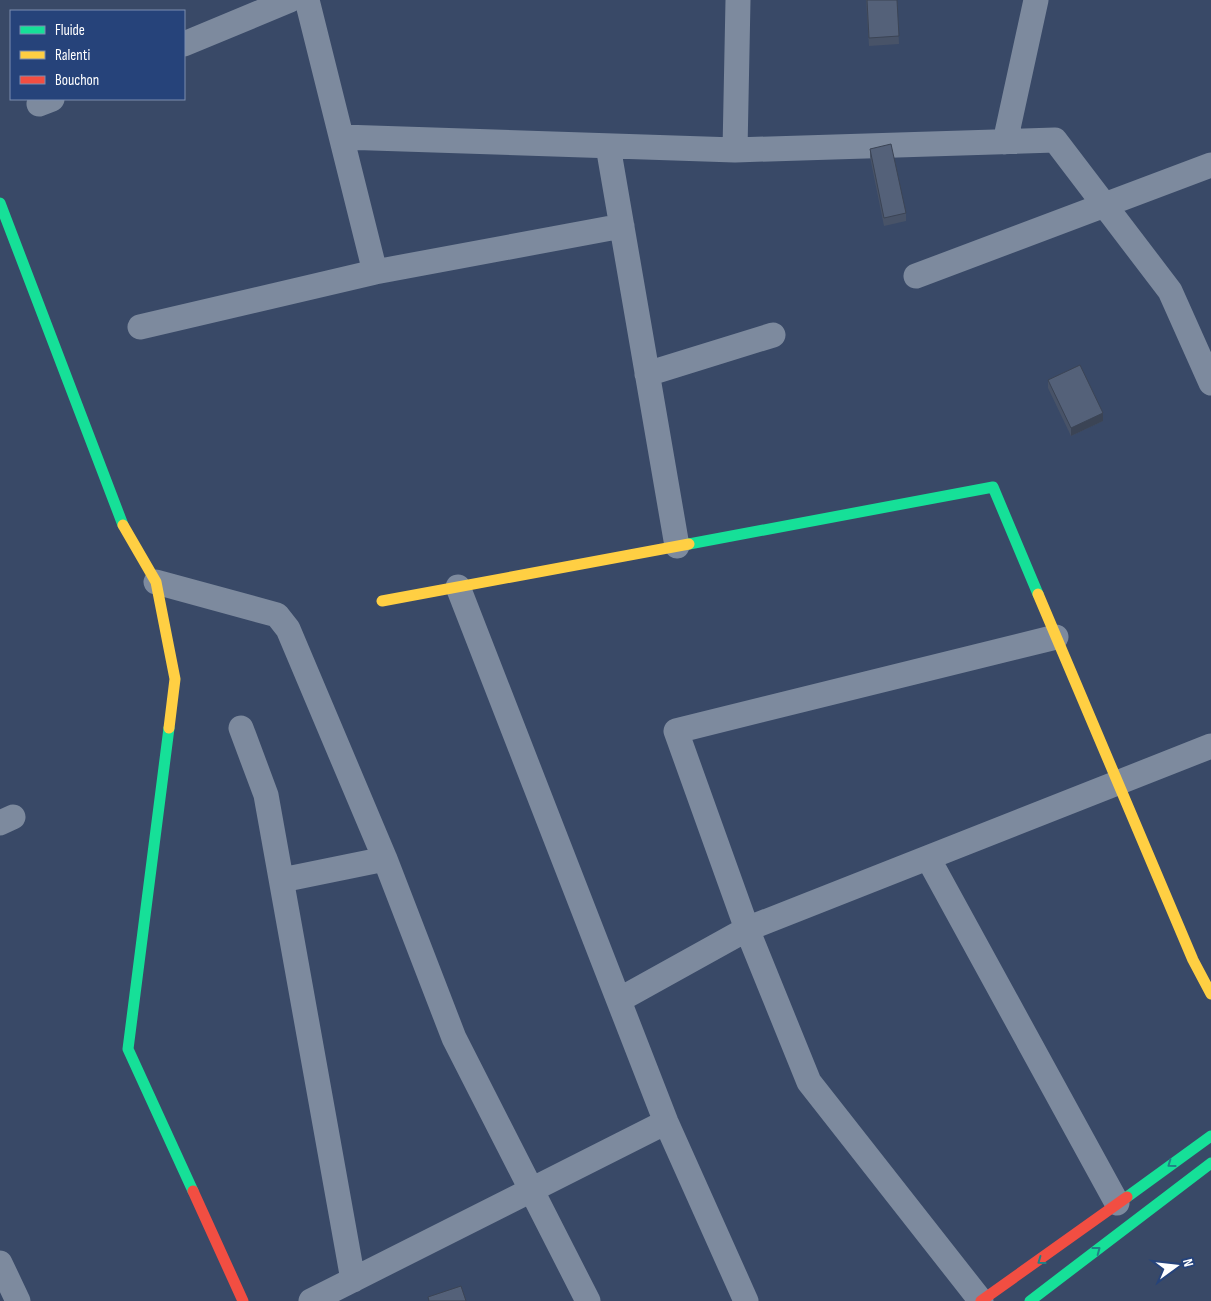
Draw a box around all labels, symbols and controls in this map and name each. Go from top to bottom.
legend [10,10,185,100]
text: Fluide [55,21,85,40]
text: Ralenti [55,46,90,65]
text: Bouchon [55,71,99,90]
one-way arrow [1167,1158,1177,1167]
north arrow [1151,1241,1201,1291]
one-way arrow [1091,1247,1101,1256]
one-way arrow [1037,1254,1046,1264]
text: N [1179,1257,1197,1269]

